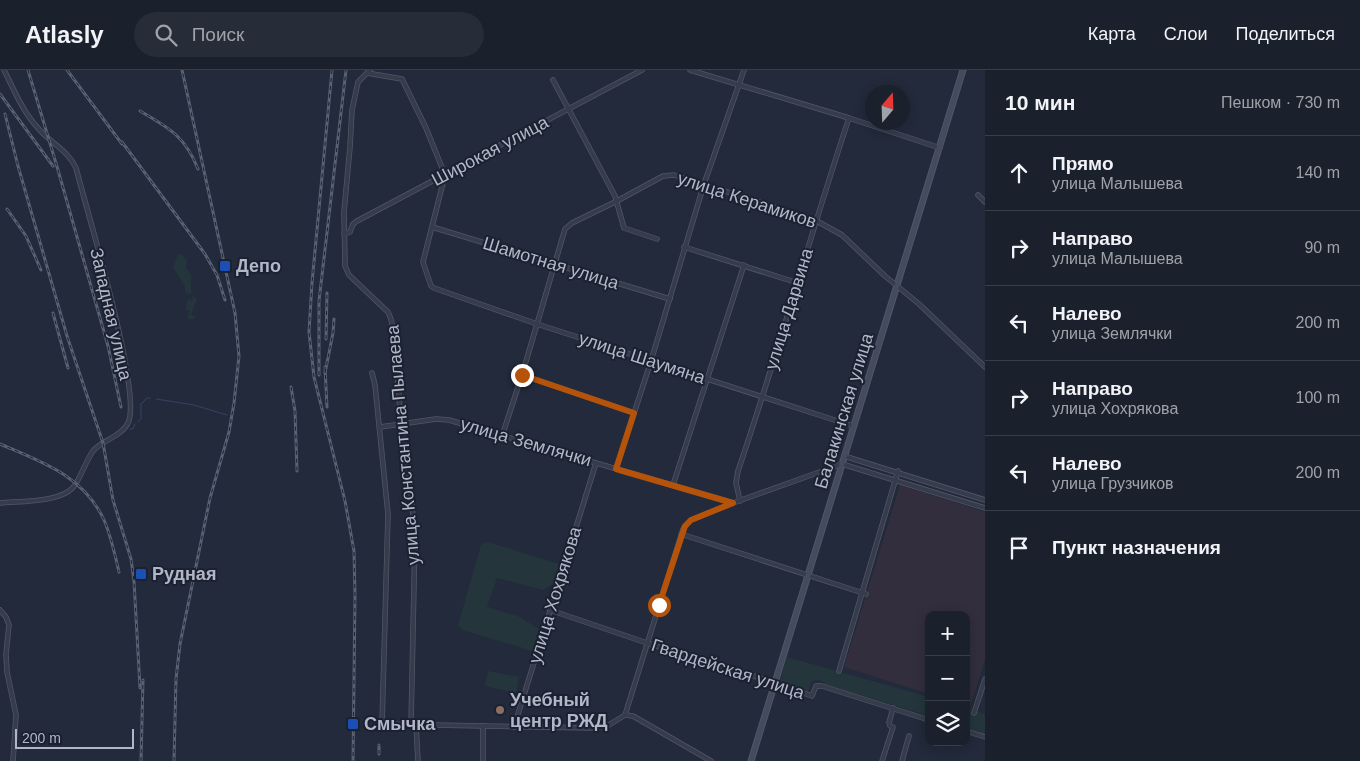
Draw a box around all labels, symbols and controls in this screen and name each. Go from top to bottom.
search box [134,12,484,57]
text: Atlasly [25,21,104,48]
icon: search [152,21,180,49]
text: Поиск [192,24,244,45]
text: Карта [1088,24,1136,44]
text: Слои [1164,24,1208,44]
text: Поделиться [1236,24,1335,44]
north arrow [865,85,910,130]
text: 10 мин [1005,91,1075,114]
text: Пешком · 730 m [1221,94,1340,111]
street label: Широкая улица [428,111,553,190]
text: Прямо [1052,153,1114,174]
icon: ahead [1005,159,1033,187]
text: 140 m [1296,164,1340,181]
street label: улица Керамиков [675,168,819,232]
text: улица Малышева [1052,175,1183,192]
text: Направо [1052,228,1133,249]
street label: Шамотная улица [481,233,622,293]
icon: right [1005,234,1033,262]
text: 90 m [1304,239,1340,256]
street label: улица Дарвина [761,245,817,372]
street label: Западная улица [86,246,136,383]
text: улица Малышева [1052,250,1183,267]
place label: Депо [236,256,281,276]
marker: Депо [218,259,232,273]
text: Налево [1052,303,1122,324]
icon: left [1005,309,1033,337]
text: 200 m [1296,314,1340,331]
street label: улица Константина Пылаева [382,323,423,566]
text: улица Землячки [1052,325,1172,342]
street label: улица Шаумяна [576,328,709,388]
street label: Балакинская улица [811,330,877,491]
route end [511,364,534,387]
text: Направо [1052,378,1133,399]
icon: right [1005,384,1033,412]
text: 100 m [1296,389,1340,406]
text: улица Хохрякова [1052,400,1178,417]
street label: улица Землячки [458,414,594,470]
text: Налево [1052,453,1122,474]
icon: left [1005,459,1033,487]
text: 200 m [1296,464,1340,481]
text: улица Грузчиков [1052,475,1174,492]
street label: улица Хохрякова [525,523,586,666]
icon: arrive [1005,534,1033,562]
text: Пункт назначения [1052,537,1221,558]
place label: Рудная [152,564,216,584]
marker: Рудная [134,567,148,581]
route start [648,594,671,617]
map controls [925,611,970,746]
button: + [925,611,970,656]
street label: Гвардейская улица [649,635,808,704]
button: − [925,656,970,701]
place label: Учебный центр РЖД [510,690,608,731]
button: layers [925,701,970,746]
marker: Учебный центр РЖД [494,704,506,716]
place label: Смычка [364,714,436,734]
marker: Смычка [346,717,360,731]
scale bar [15,726,134,749]
text: 200 m [22,730,61,746]

